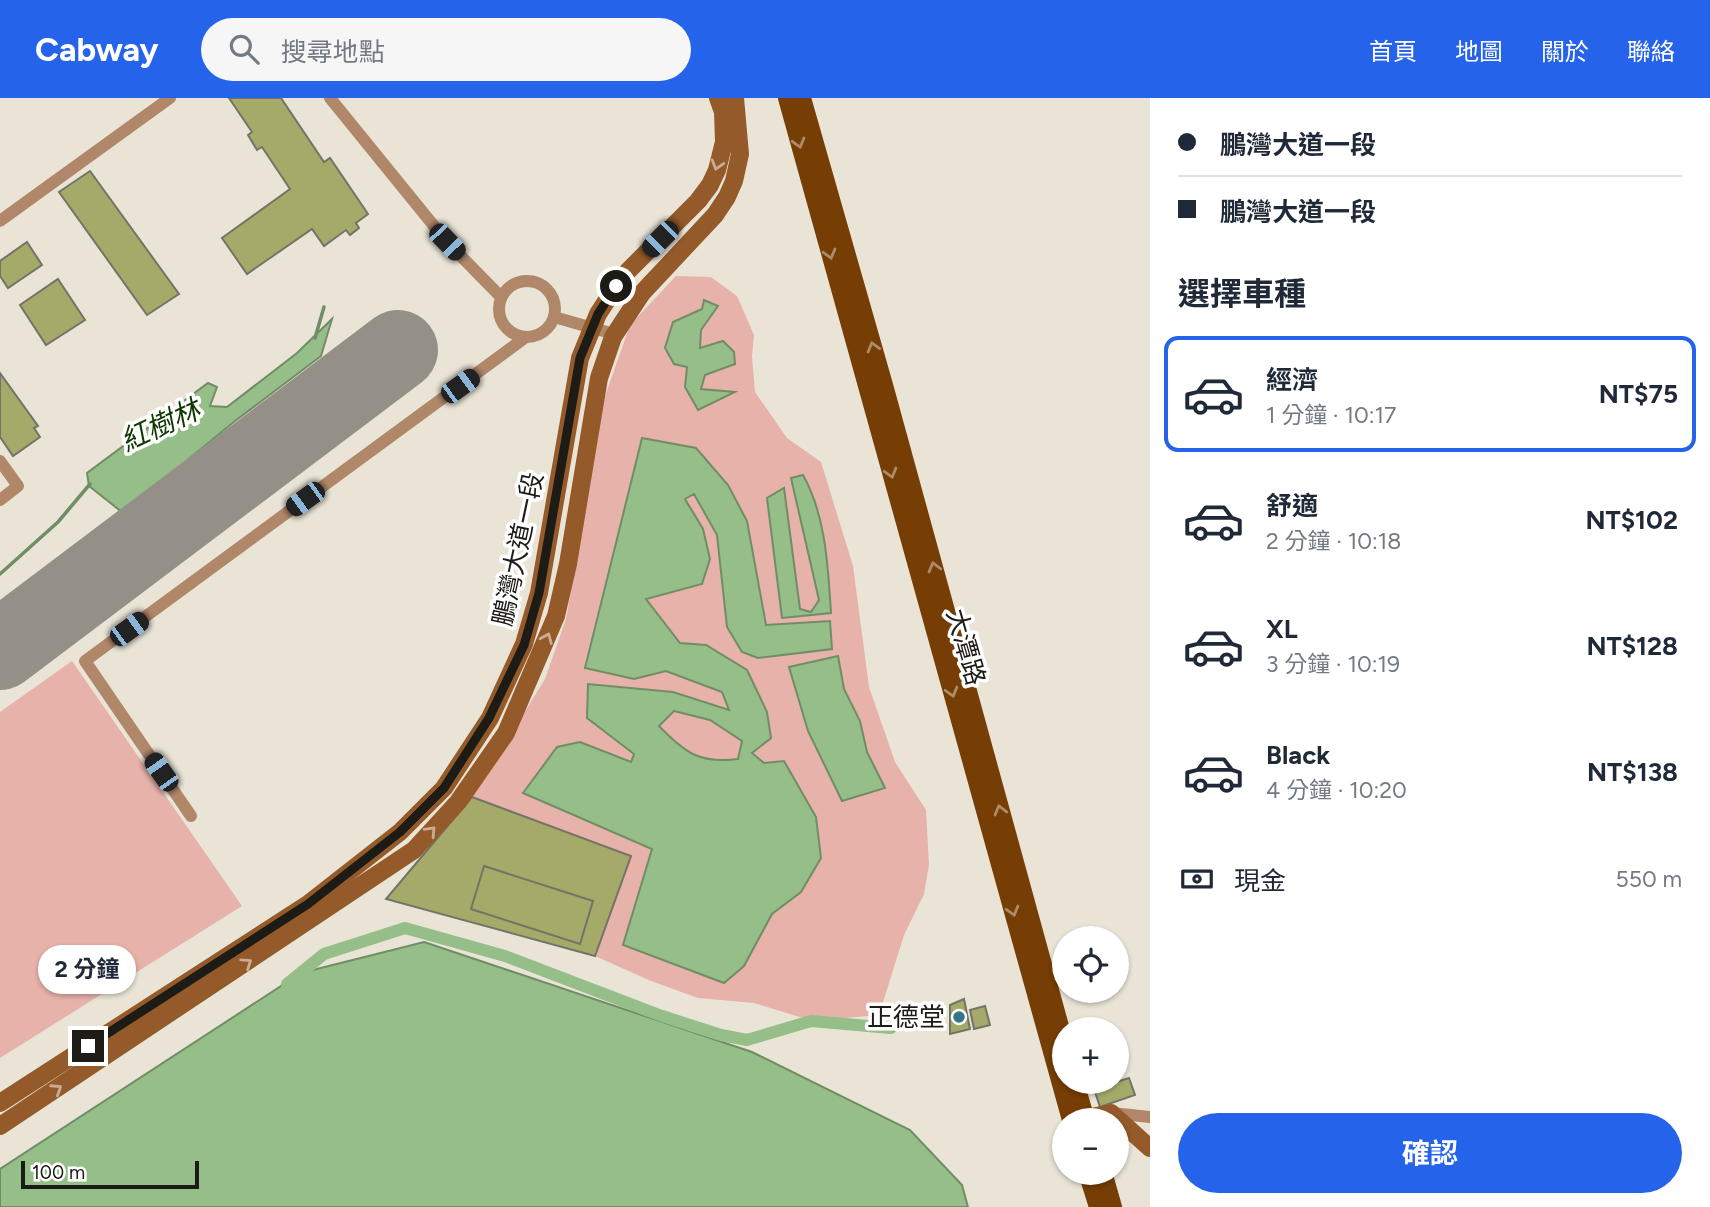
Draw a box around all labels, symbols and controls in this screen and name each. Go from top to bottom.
search box [201,18,691,81]
text: Cabway [35,30,159,69]
icon: search [225,30,263,68]
text: 搜尋地點 [281,36,385,68]
text: 首頁 [1369,37,1417,66]
text: 地圖 [1455,37,1503,66]
text: 關於 [1541,37,1589,66]
text: 聯絡 [1627,37,1675,66]
text: 鵬灣大道一段 [1220,129,1376,161]
one-way arrow [791,137,806,149]
one-way arrow [711,158,726,170]
text: 鵬灣大道一段 [1220,196,1376,228]
car [638,217,683,261]
car [425,220,470,264]
one-way arrow [822,247,836,259]
route start [600,270,632,302]
text: 選擇車種 [1178,275,1306,313]
one-way arrow [867,342,881,354]
icon: car [1182,363,1245,426]
text: 經濟 [1266,364,1318,396]
car [437,365,484,407]
text: NT$75 [1599,378,1678,410]
water label: 紅樹林 [115,391,208,458]
text: 1 分鐘 · 10:17 [1266,401,1396,429]
one-way arrow [883,467,897,479]
street label: 鵬灣大道一段 [486,469,550,629]
car [282,478,329,520]
icon: car [1182,489,1245,552]
text: 舒適 [1266,490,1318,522]
text: NT$102 [1585,504,1678,536]
text: 2 分鐘 · 10:18 [1266,527,1401,555]
one-way arrow [928,561,942,573]
street label: 大潭路 [940,605,992,689]
car [106,608,153,650]
text: XL [1266,613,1298,645]
icon: car [1182,615,1245,678]
text: NT$128 [1586,630,1678,662]
one-way arrow [539,633,553,645]
text: 3 分鐘 · 10:19 [1266,650,1400,678]
one-way arrow [943,686,958,698]
text: Black [1266,739,1330,771]
icon: car [1182,741,1245,804]
car [141,749,182,795]
text: NT$138 [1587,756,1678,788]
text: 4 分鐘 · 10:20 [1266,776,1407,804]
one-way arrow [994,804,1009,816]
one-way arrow [423,826,436,839]
icon: cash [1178,860,1216,898]
text: 現金 [1234,865,1286,897]
text: 550 m [1616,865,1682,893]
one-way arrow [1004,905,1019,917]
map controls [1052,926,1129,1185]
button: locate [1052,926,1129,1003]
callout: 2 分鐘 [39,944,137,993]
text: 2 分鐘 [55,955,119,983]
one-way arrow [239,959,252,972]
place label: 正德堂 [867,1001,945,1033]
marker: 正德堂 [951,1009,967,1025]
button: + [1052,1017,1129,1094]
route end [72,1030,104,1062]
one-way arrow [49,1085,62,1097]
button: − [1052,1108,1129,1185]
button: 確認 [1178,1113,1682,1193]
scale bar [21,1158,200,1190]
text: 100 m [32,1161,85,1184]

